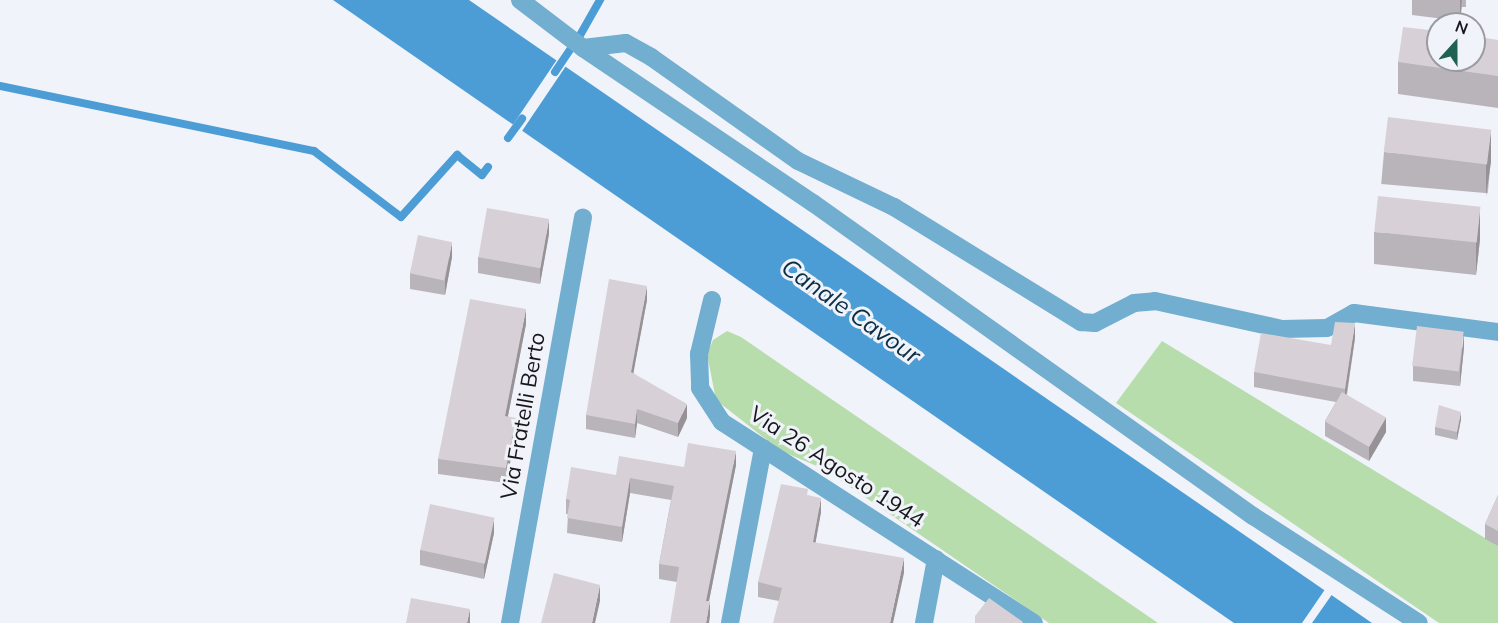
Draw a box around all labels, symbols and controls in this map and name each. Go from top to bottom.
north arrow [1426,12,1486,72]
text: N [1453,16,1471,39]
water label: Canale Cavour [776,252,926,370]
street label: Via Fratelli Berto [495,330,551,502]
street label: Via 26 Agosto 1944 [745,401,929,533]

